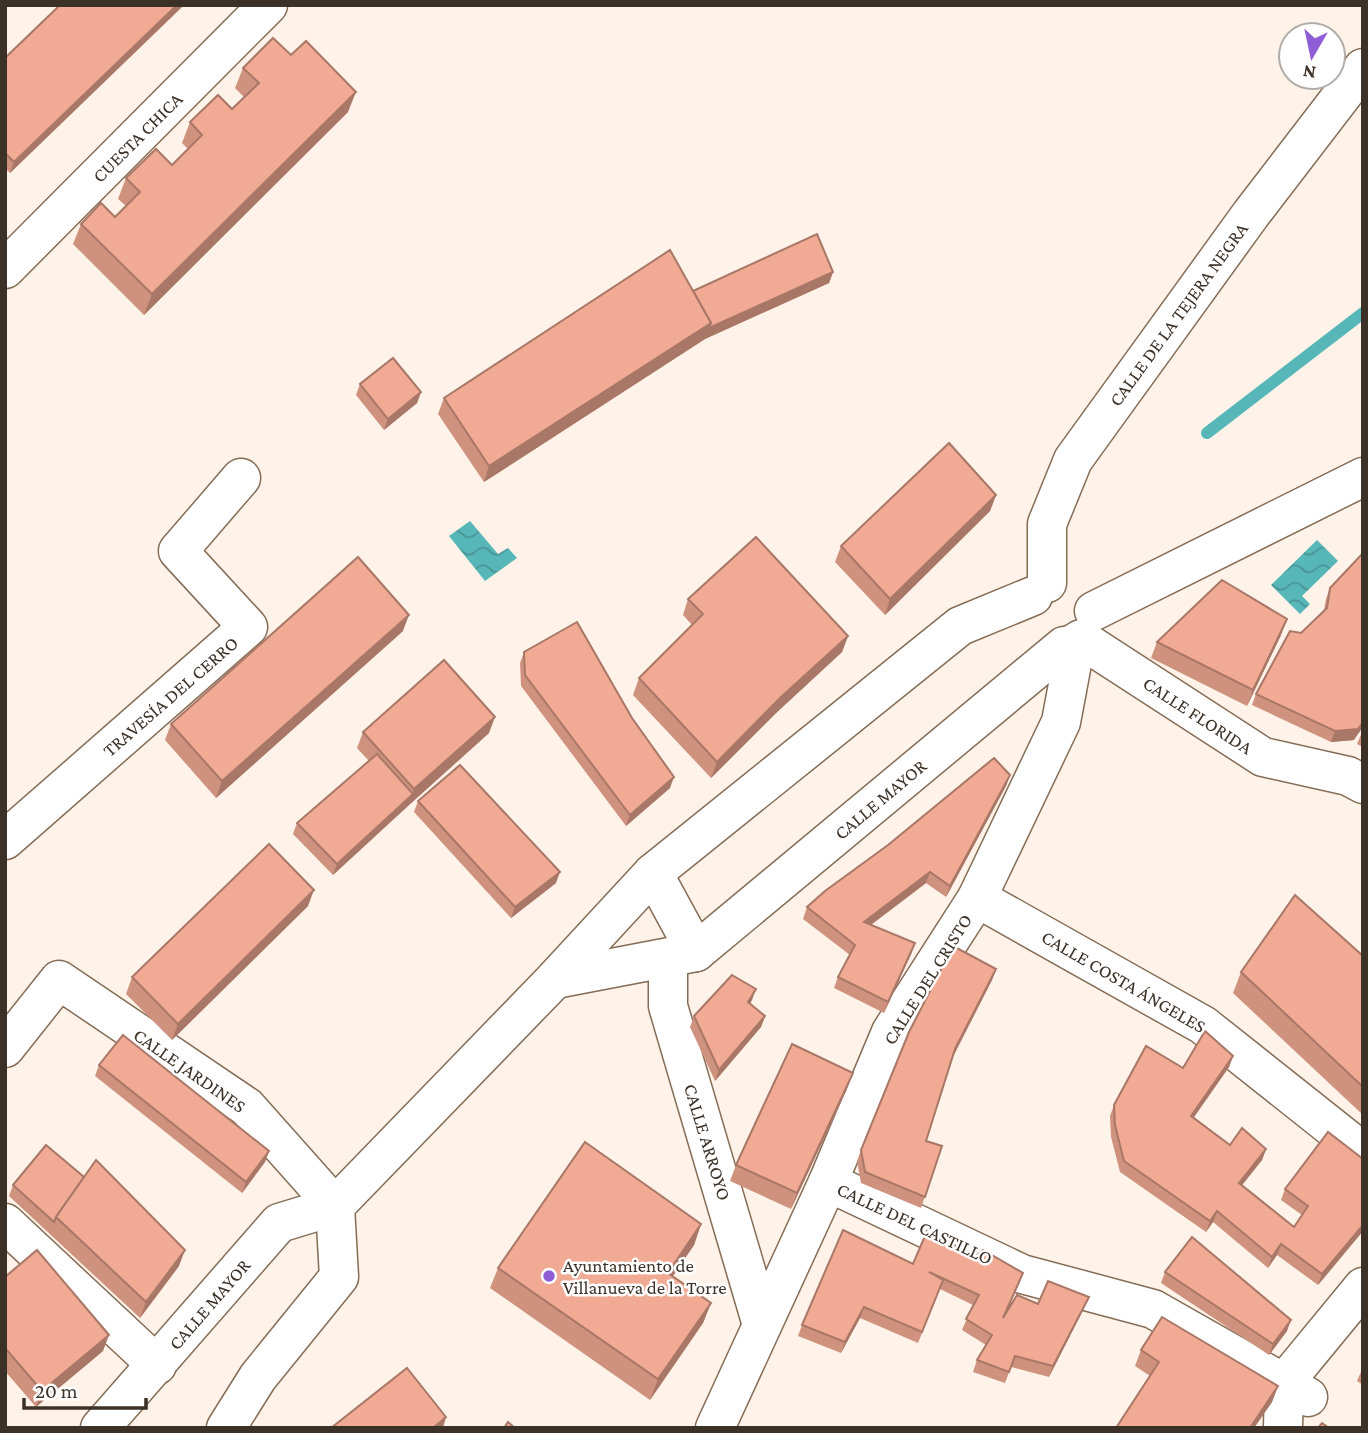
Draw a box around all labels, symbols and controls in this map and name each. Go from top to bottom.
north arrow [1277,21,1347,91]
text: N [1301,61,1317,84]
street label: CUESTA CHICA [88,88,187,186]
street label: CALLE DE LA TEJERA NEGRA [1105,218,1252,410]
street label: TRAVESÍA DEL CERRO [99,632,242,761]
street label: CALLE FLORIDA [1139,672,1256,759]
street label: CALLE MAYOR [830,755,931,844]
street label: CALLE DEL CRISTO [879,910,976,1048]
street label: CALLE COSTA ÁNGELES [1038,926,1210,1037]
street label: CALLE JARDINES [130,1024,250,1117]
street label: CALLE ARROYO [680,1081,735,1203]
street label: CALLE DEL CASTILLO [834,1178,996,1269]
street label: CALLE MAYOR [164,1254,255,1354]
place label: Ayuntamiento de Villanueva de la Torre [563,1255,727,1298]
marker: Ayuntamiento de Villanueva de la Torre [541,1268,557,1284]
scale bar [24,1366,147,1410]
text: 20 m [35,1379,78,1403]

